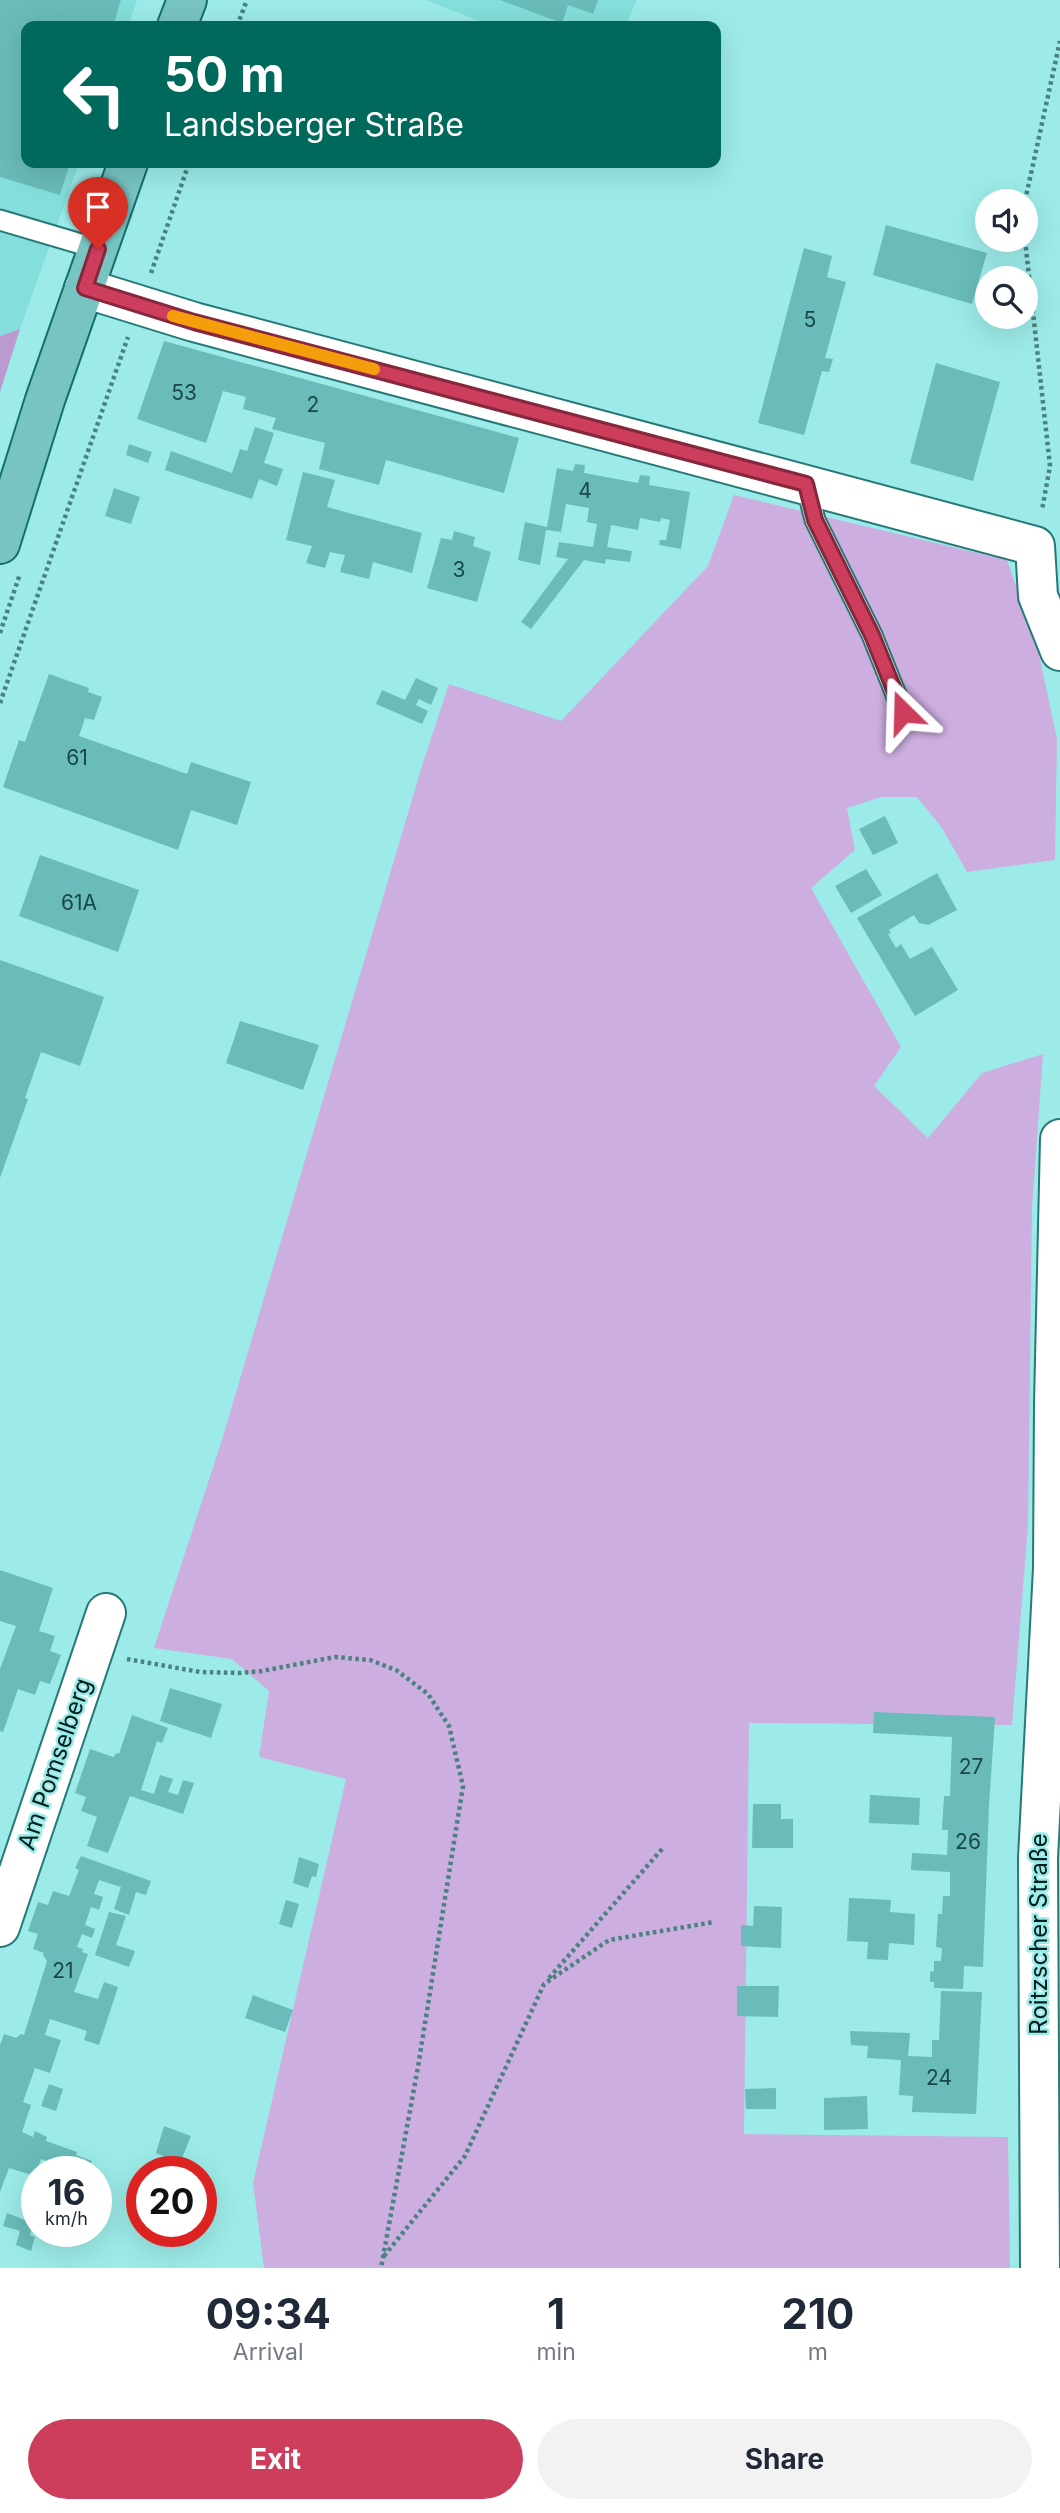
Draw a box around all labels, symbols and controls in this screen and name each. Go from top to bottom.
text: 50 m [164,45,285,104]
icon: left [49,49,140,140]
text: Landsberger Straße [164,105,464,144]
pin [68,177,128,249]
icon: arrive [79,188,117,226]
map controls [975,189,1038,329]
button: sound [975,189,1038,252]
button: search [975,266,1038,329]
house number: 5 [804,307,816,332]
house number: 53 [171,380,197,405]
house number: 2 [307,392,319,417]
house number: 4 [578,478,592,503]
house number: 3 [453,557,465,582]
position arrow [866,675,940,749]
house number: 61 [66,745,88,770]
house number: 61A [61,890,97,915]
street label: Am Pomselberg [12,1674,97,1853]
house number: 27 [959,1754,983,1779]
house number: 26 [955,1829,981,1854]
street label: Roitzscher Straße [1024,1833,1053,2035]
house number: 21 [52,1958,74,1983]
house number: 24 [926,2065,952,2090]
speed limit sign: 20 [126,2156,217,2247]
text: 16 [48,2171,85,2213]
text: km/h [45,2208,88,2229]
text: 09:34 [206,2288,331,2339]
text: 1 [547,2288,565,2339]
text: 210 [781,2288,854,2339]
text: Arrival [233,2338,304,2366]
text: min [536,2338,576,2366]
text: m [808,2338,828,2366]
button: Exit [28,2419,523,2499]
button: Share [537,2419,1032,2499]

